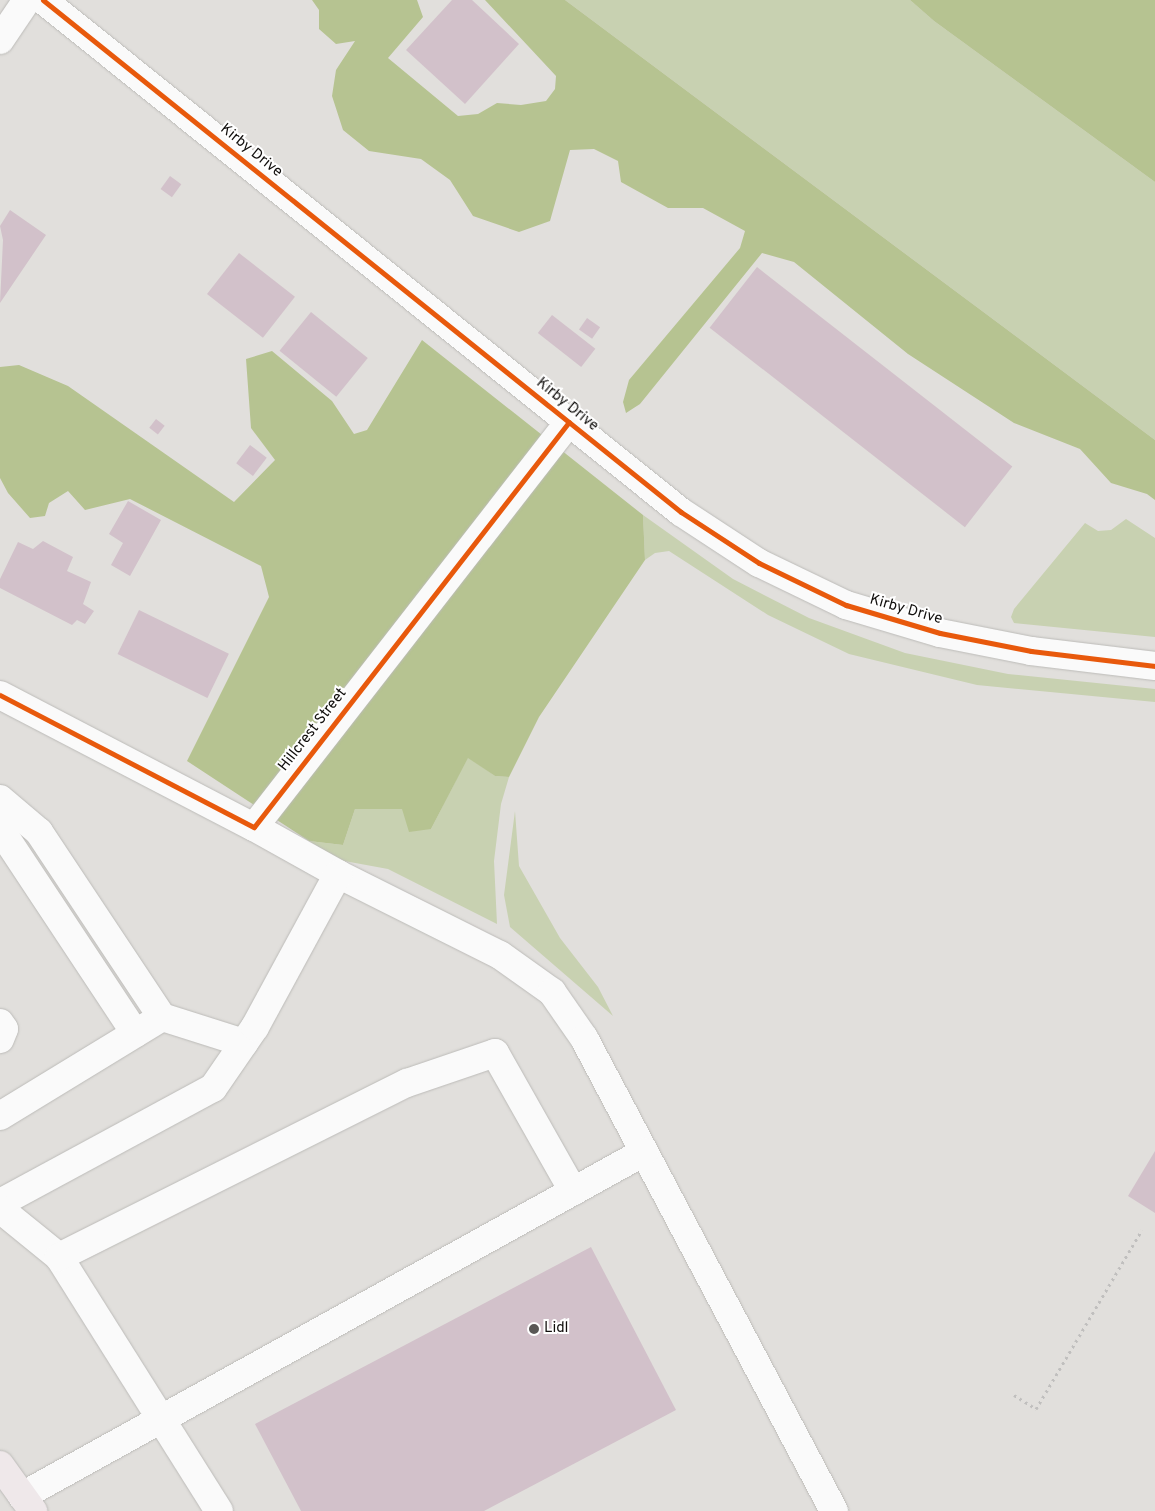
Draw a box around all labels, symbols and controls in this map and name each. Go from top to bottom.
street label: Kirby Drive [216,120,286,182]
street label: Kirby Drive [532,374,602,436]
street label: Kirby Drive [868,591,944,629]
street label: Hillcrest Street [275,685,351,775]
place label: Lidl [544,1320,569,1338]
marker: Lidl [528,1323,540,1335]

